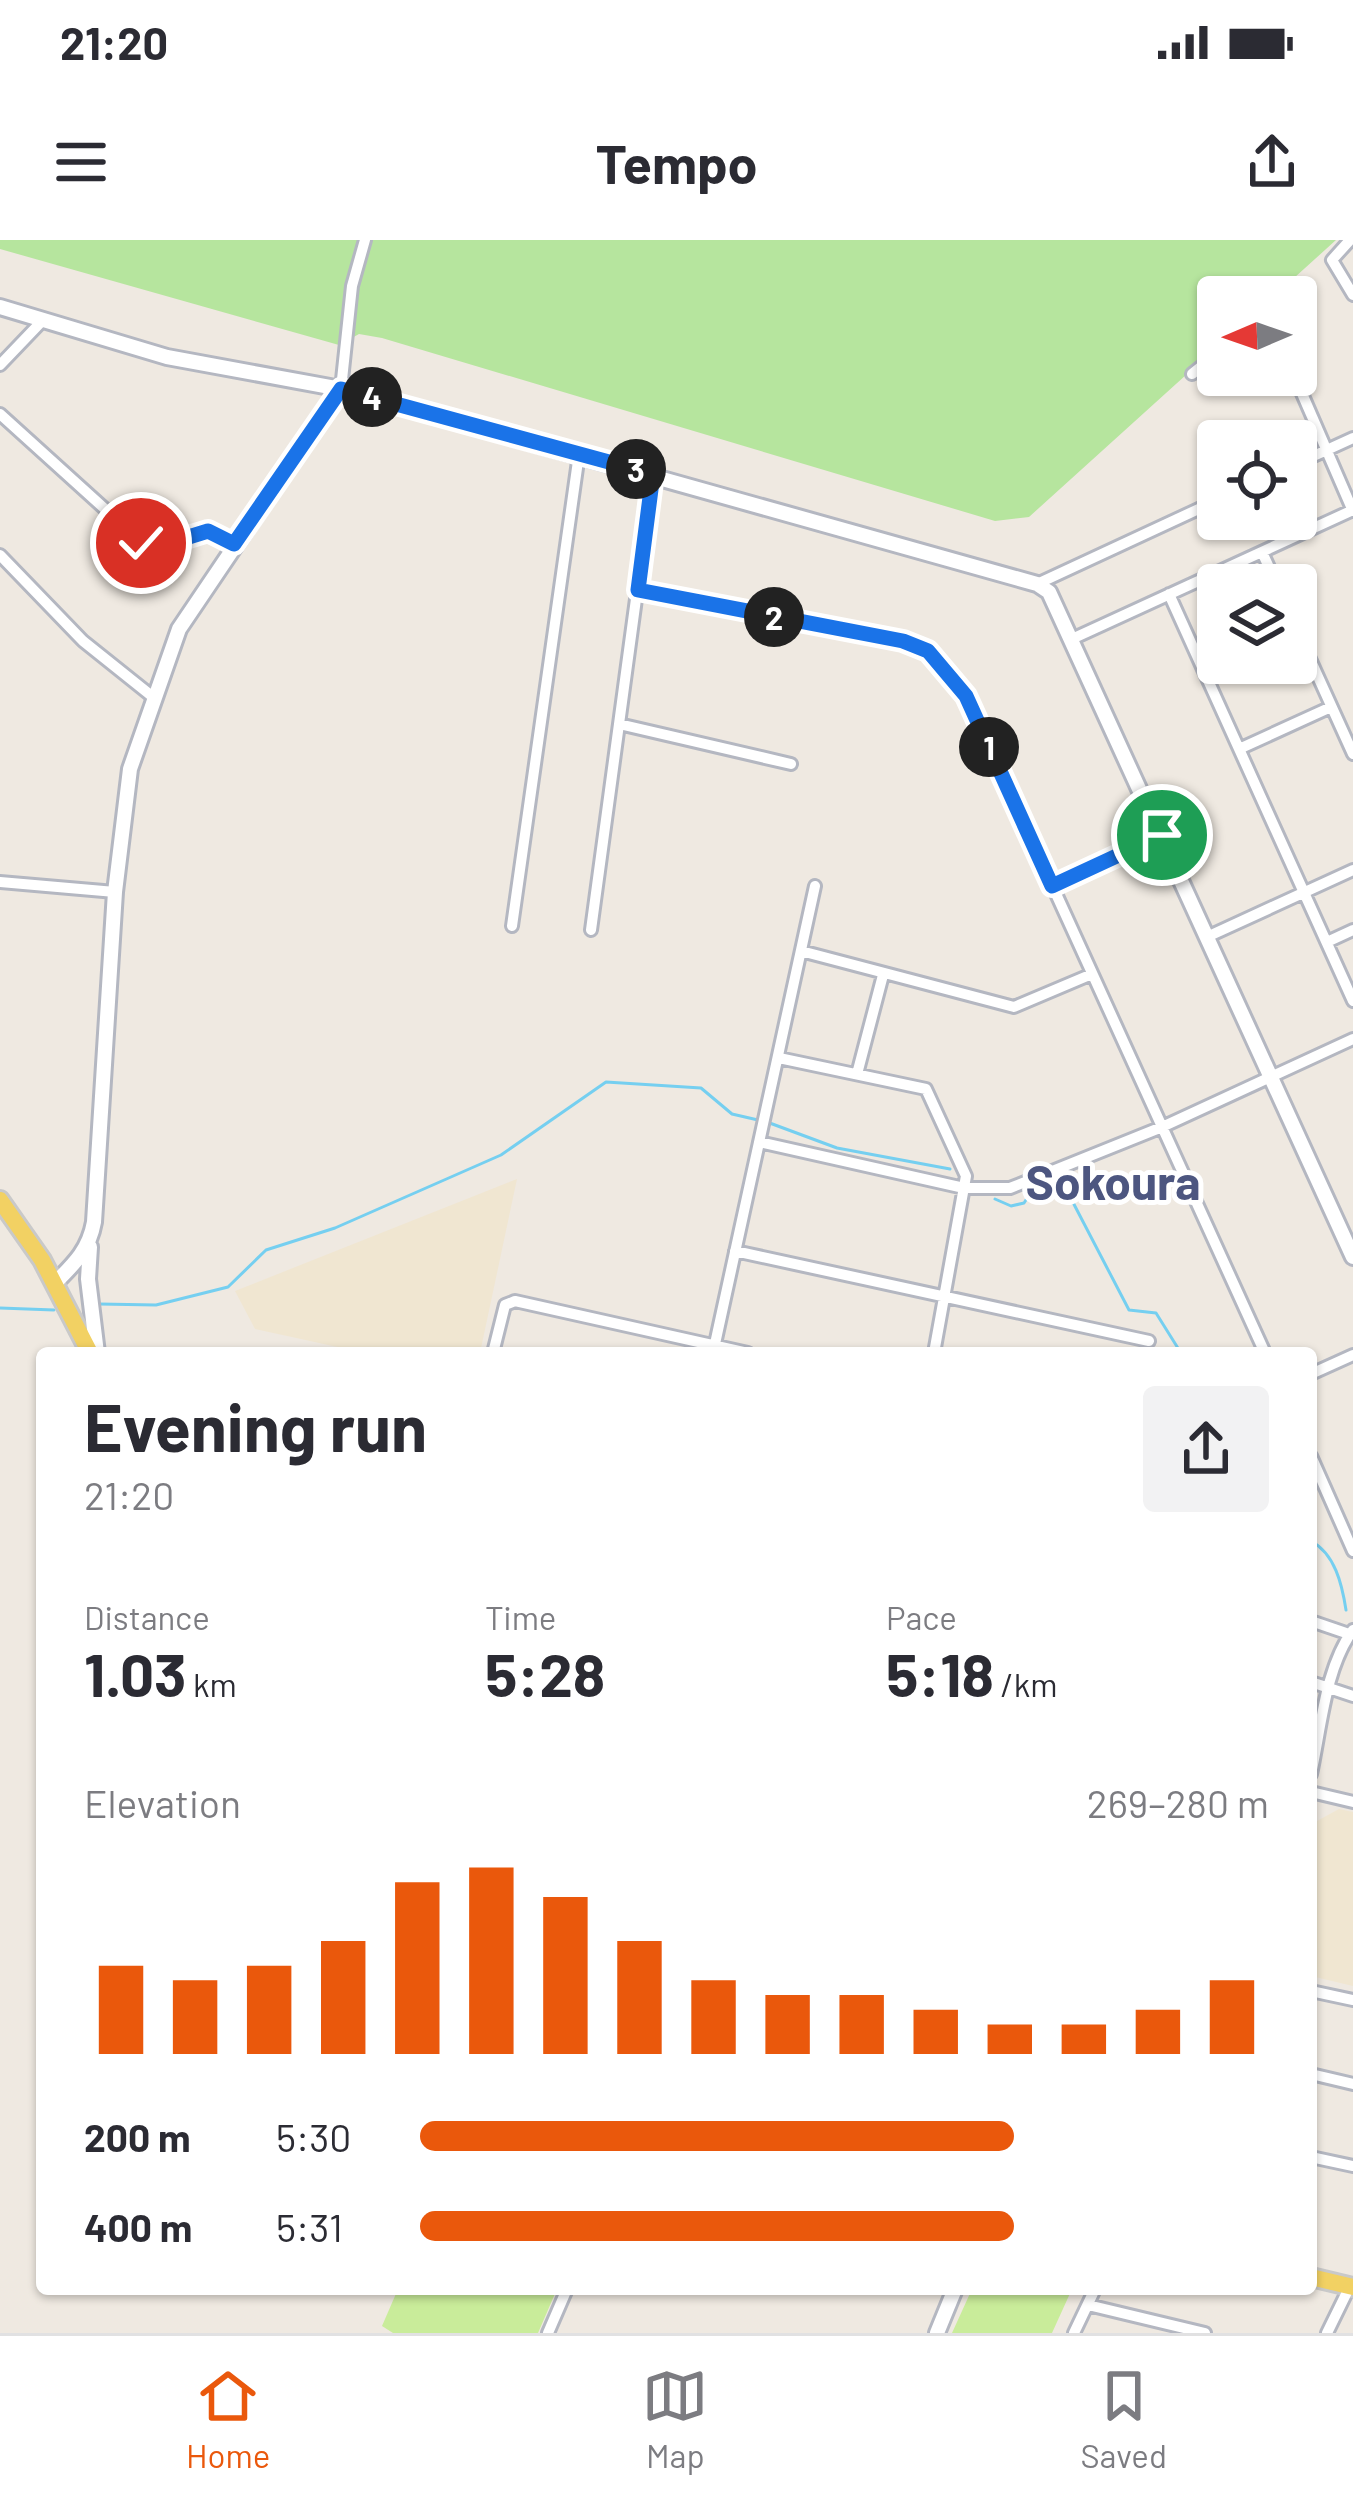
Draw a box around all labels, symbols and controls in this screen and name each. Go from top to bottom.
text: 21:20 [60,15,168,69]
icon: menu [48,129,114,195]
icon: share [1239,129,1305,195]
text: Tempo [595,130,758,195]
north arrow [1197,276,1317,396]
map controls [1197,276,1317,684]
pin: 4 [342,367,402,427]
text: 4 [362,377,382,417]
button: locate [1197,420,1317,540]
pin: 3 [606,439,666,499]
text: 3 [627,449,645,489]
pin [90,492,192,594]
icon: check [108,510,174,576]
button: layers [1197,564,1317,684]
pin: 2 [744,587,804,647]
text: 2 [765,597,783,637]
pin: 1 [959,717,1019,777]
text: 1 [983,727,995,767]
pin [1111,784,1213,886]
icon: arrive [1129,802,1195,868]
district label: Sokoura [1025,1152,1201,1210]
text: Evening run [84,1386,427,1465]
button: share [1143,1386,1269,1512]
text: 21:20 [84,1471,174,1518]
text: Distance [84,1597,210,1637]
text: Time [485,1597,556,1637]
text: Pace [886,1597,957,1637]
text: 1.03 [84,1637,186,1709]
text: 5:28 [485,1637,605,1709]
text: 5:18 [886,1637,994,1709]
text: km [186,1664,237,1704]
text: /km [994,1664,1058,1704]
text: Elevation [84,1779,241,1826]
text: 269–280 m [1087,1779,1269,1826]
text: 200 m [84,2113,191,2160]
text: 5:30 [276,2113,351,2160]
text: 400 m [84,2203,192,2250]
text: 5:31 [276,2203,343,2250]
tab: Home [186,2363,270,2475]
tab: Map [642,2363,708,2475]
tab: Saved [1080,2363,1167,2475]

